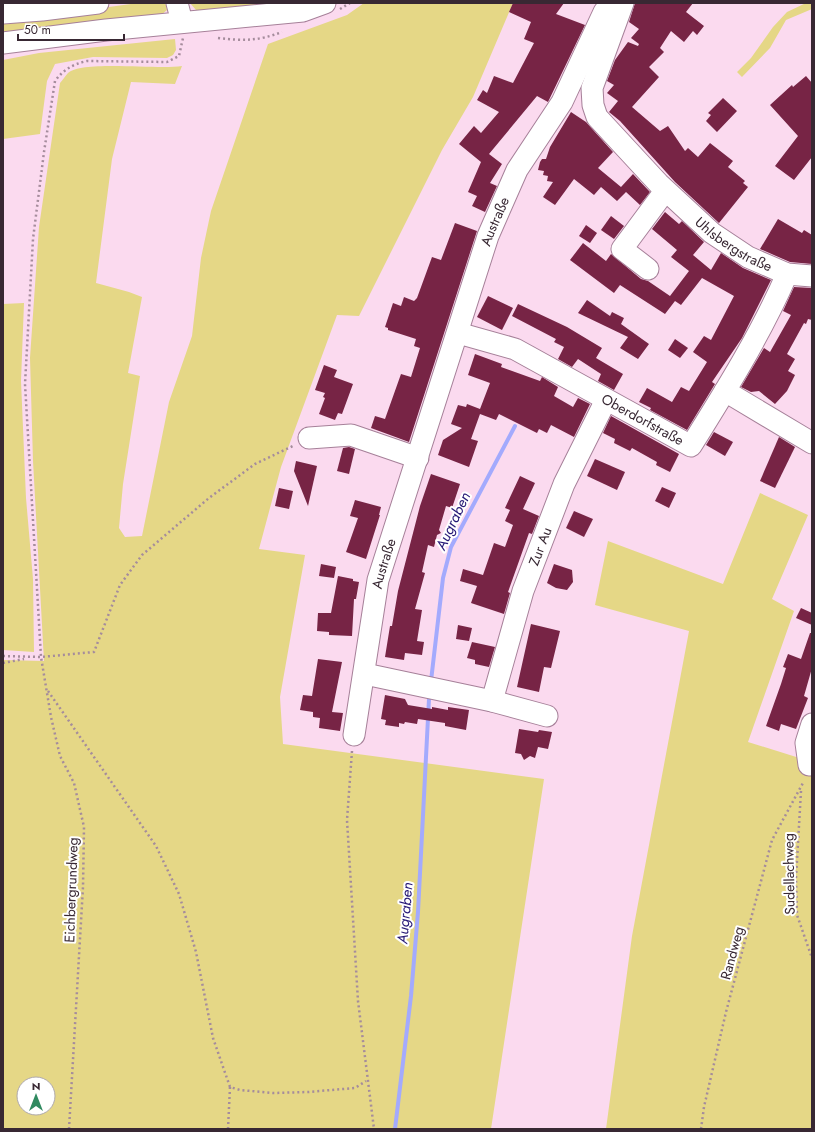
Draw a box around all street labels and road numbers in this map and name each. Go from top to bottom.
street label: Austraße [475,194,514,249]
street label: Uhlsbergstraße [691,212,775,276]
street label: Oberdorfstraße [598,389,687,450]
street label: Zur Au [524,524,557,569]
street label: Austraße [367,536,401,590]
street label: Sudellachweg [778,833,800,915]
street label: Eichbergrundweg [59,837,83,943]
street label: Randweg [715,924,749,982]

